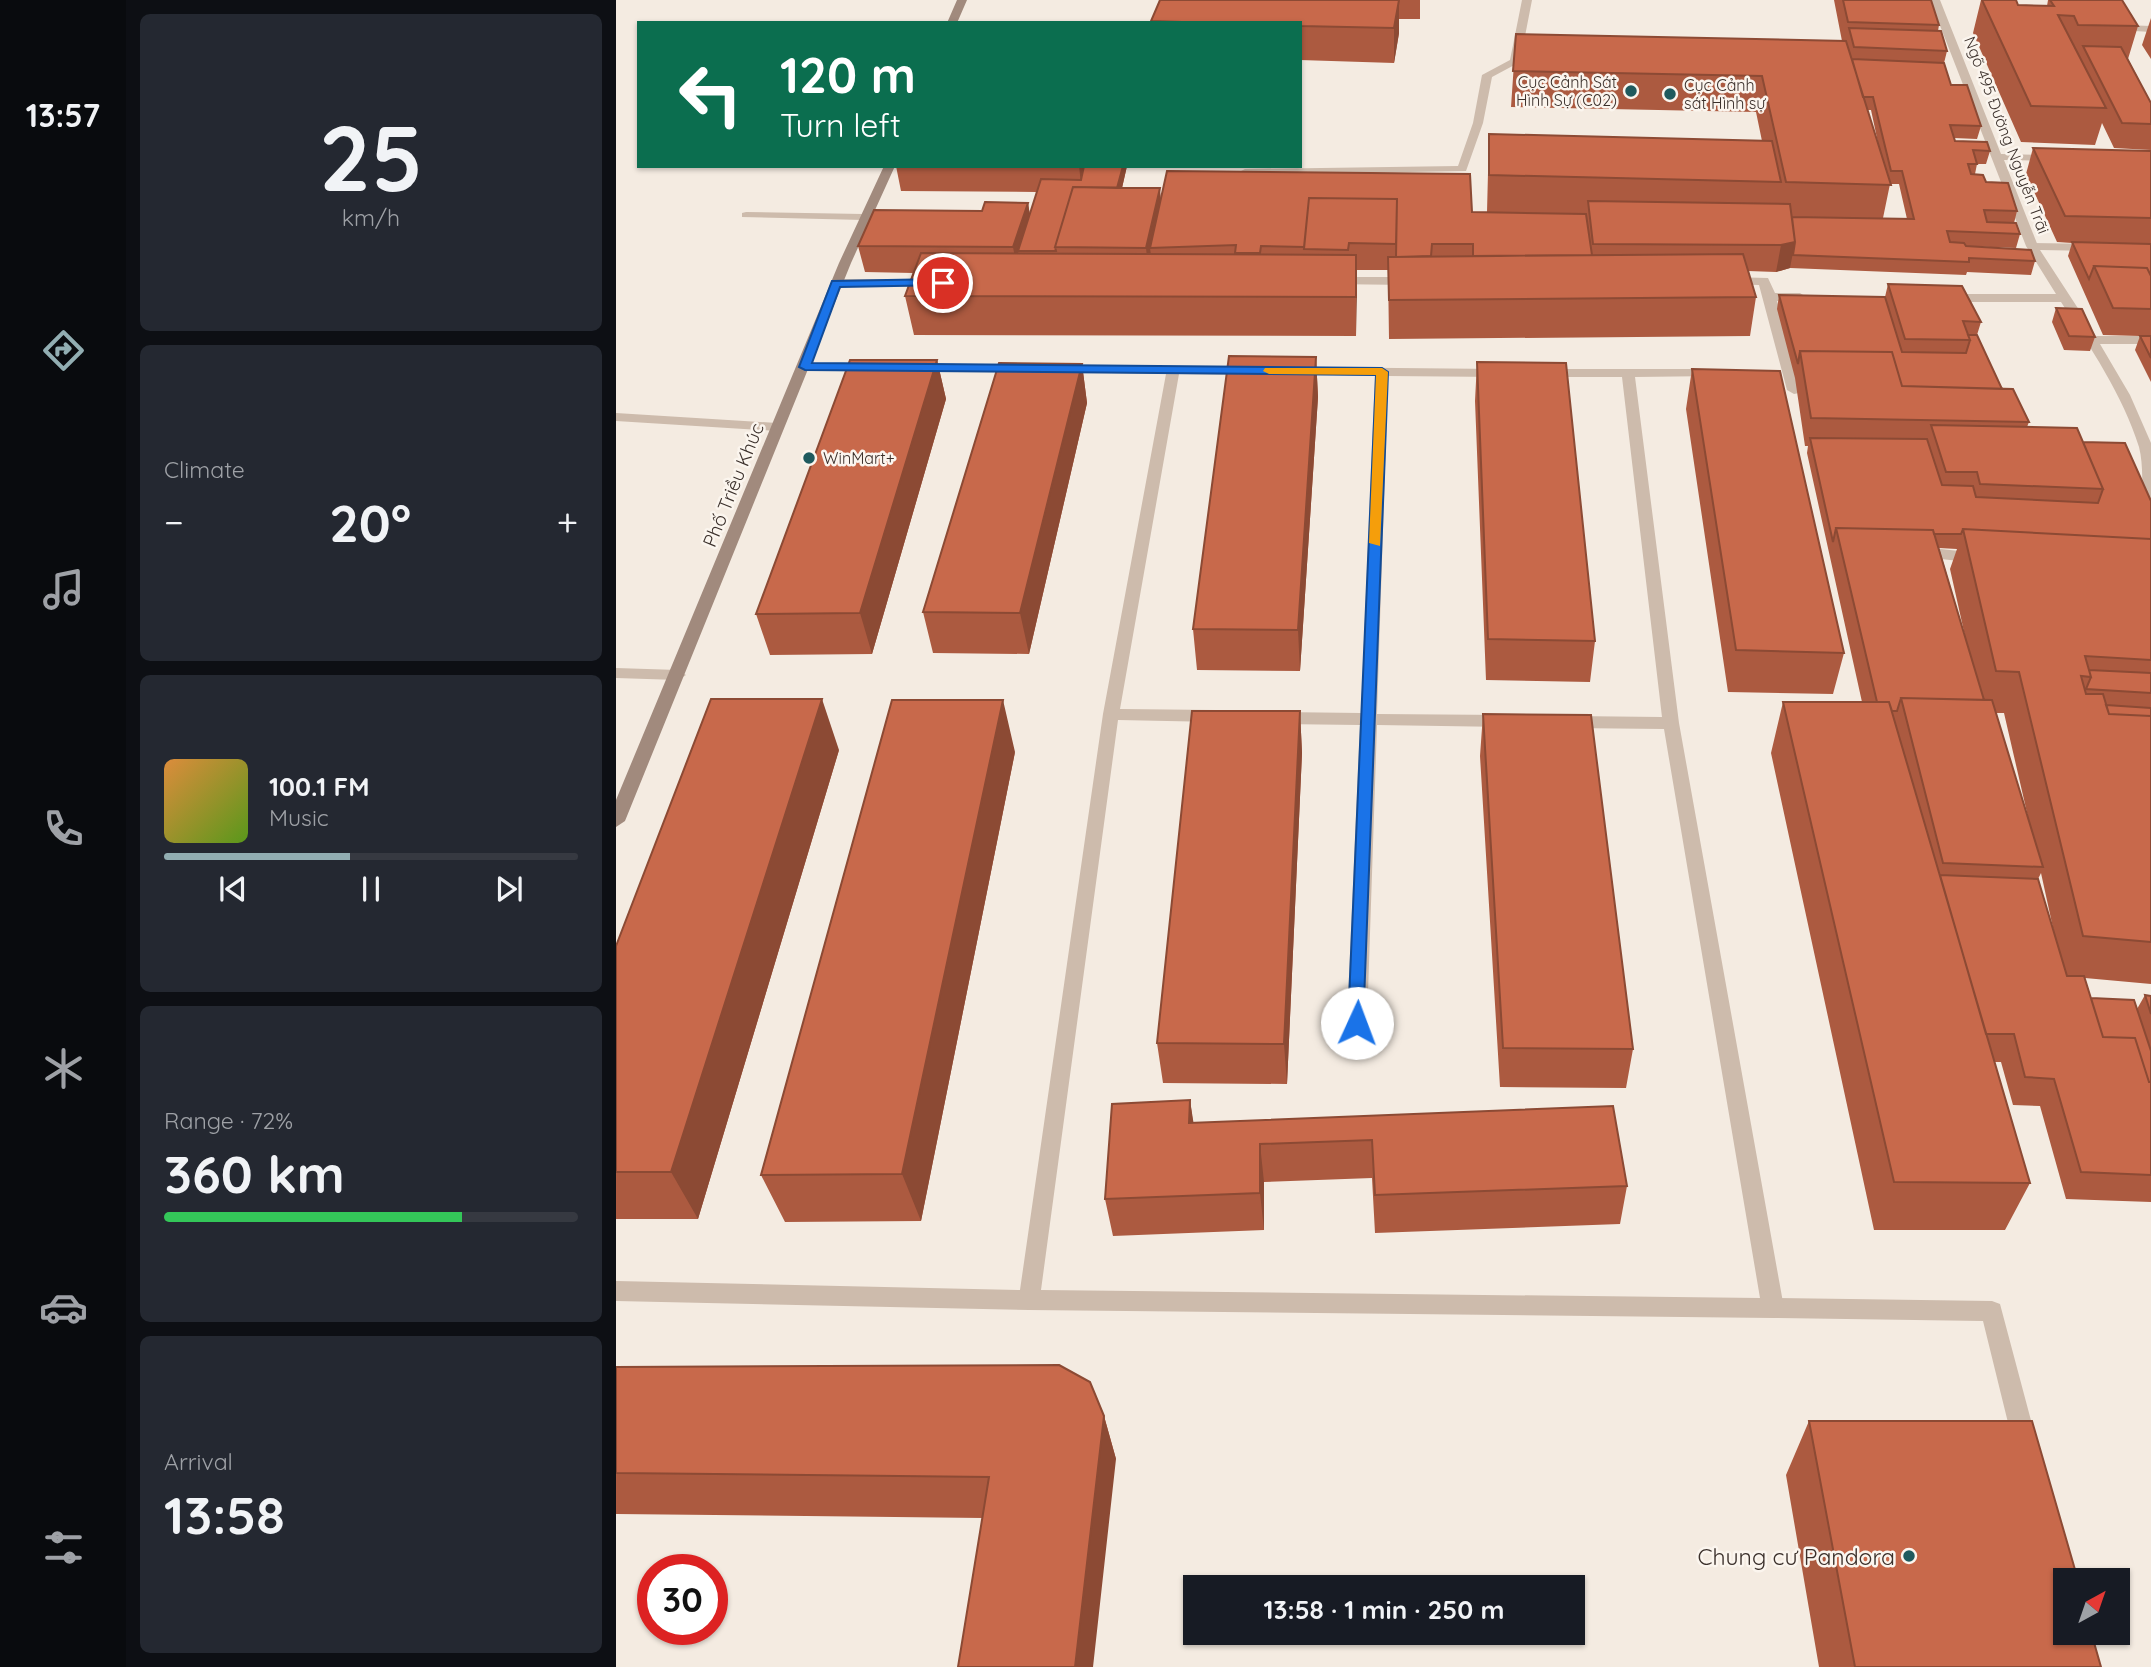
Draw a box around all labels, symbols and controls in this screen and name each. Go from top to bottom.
street label: Ngõ 495 Đường Nguyễn Trãi [1960,34,2054,236]
text: 120 m [780,44,916,105]
icon: left [665,49,756,140]
place label: Cục Cảnh Sát Hình Sự (C02) [1516,72,1617,110]
place label: Cục Cảnh sát Hình sự [1684,75,1766,113]
marker: Cục Cảnh Sát Hình Sự (C02) [1623,83,1639,99]
marker: Cục Cảnh sát Hình sự [1662,86,1678,102]
text: 13:57 [26,95,100,135]
text: 25 [319,100,423,214]
text: Turn left [780,105,901,145]
text: km/h [342,203,400,232]
pin [913,253,973,313]
icon: arrive [924,264,962,302]
icon: directions [39,326,88,375]
street label: Phố Triều Khúc [697,419,769,550]
place label: WinMart+ [823,448,895,468]
marker: WinMart+ [801,450,817,466]
text: Climate [164,455,245,484]
text: 20° [329,490,411,555]
text: − [164,498,184,546]
text: + [557,498,578,546]
icon: music [39,565,88,614]
text: 100.1 FM [269,770,370,803]
text: Music [269,803,329,832]
icon: phone [39,804,88,853]
icon: previous [214,870,252,908]
icon: pause [352,870,390,908]
icon: next [490,870,528,908]
position arrow [1320,986,1394,1060]
icon: climate [39,1044,88,1093]
text: Range · 72% [164,1106,293,1135]
text: 360 km [164,1141,345,1206]
icon: car [39,1283,88,1332]
text: Arrival [164,1447,233,1476]
text: 13:58 [164,1482,285,1547]
icon: filters [39,1523,88,1572]
place label: Chung cư Pandora [1697,1542,1895,1571]
marker: Chung cư Pandora [1901,1548,1917,1564]
speed limit sign: 30 [637,1554,728,1645]
north arrow [2053,1568,2130,1645]
map controls [2053,1568,2130,1645]
text: 13:58 · 1 min · 250 m [1263,1593,1505,1626]

